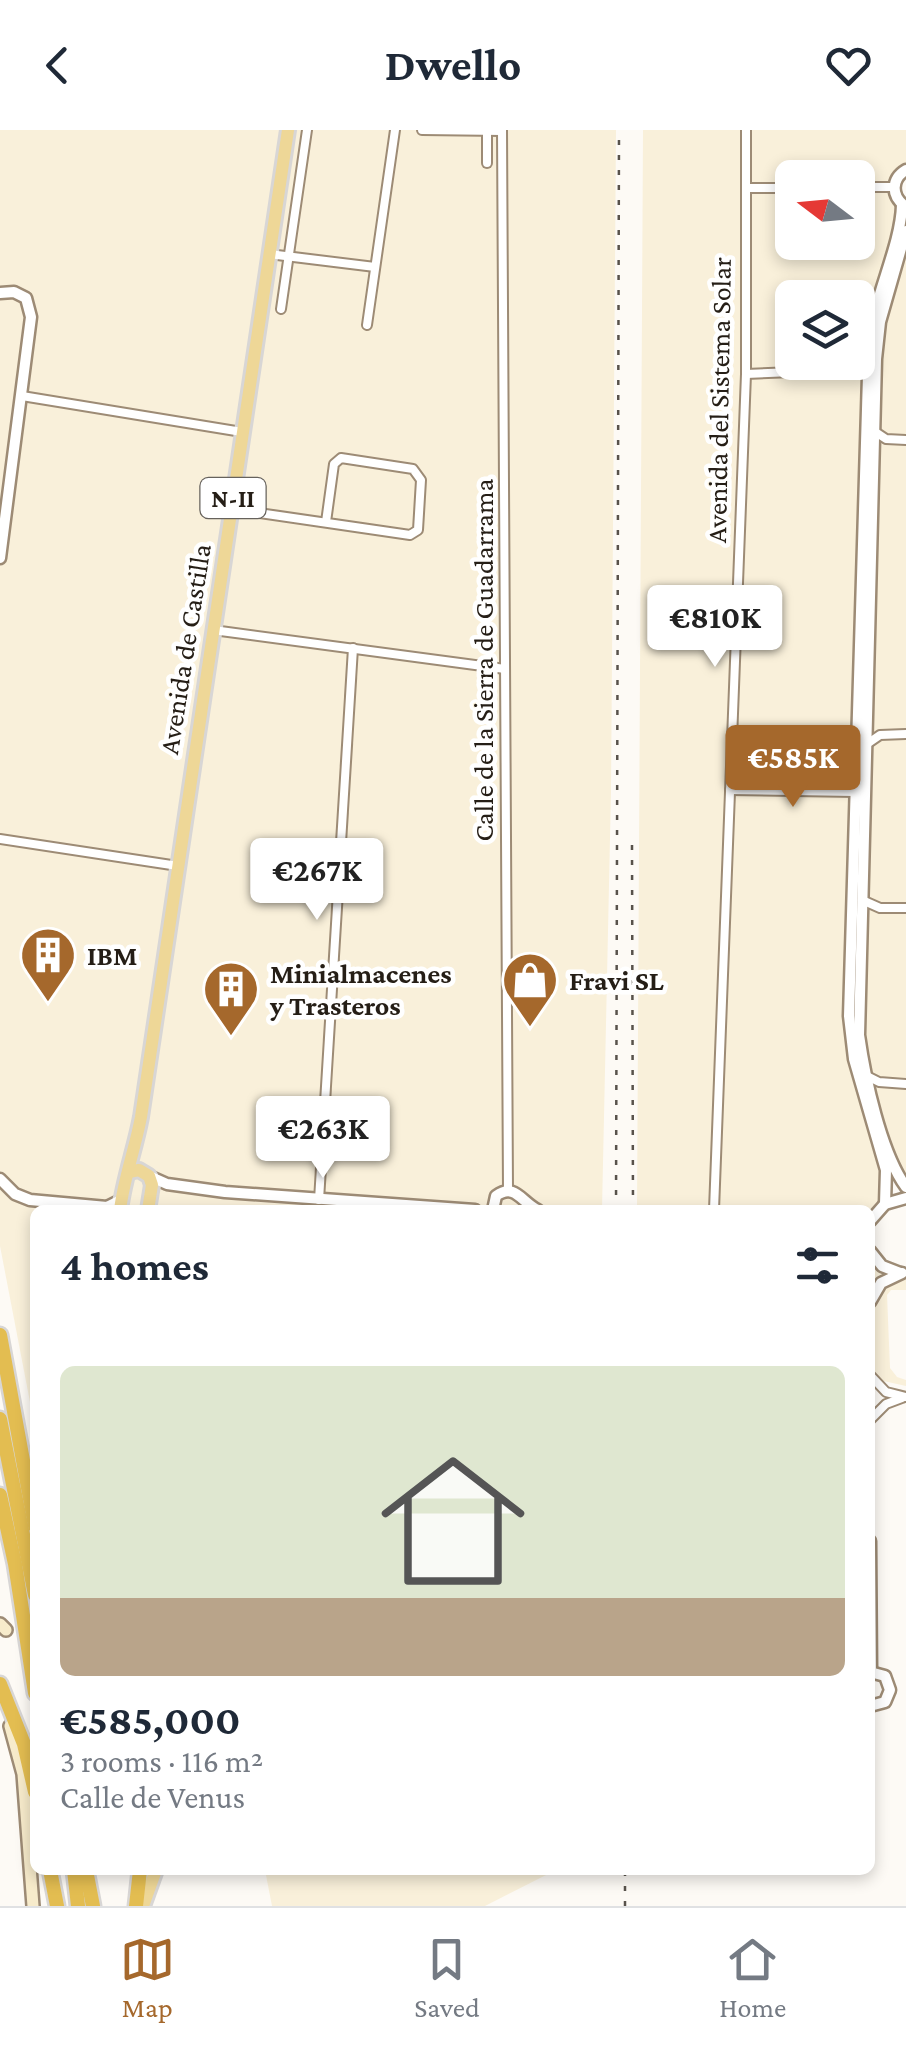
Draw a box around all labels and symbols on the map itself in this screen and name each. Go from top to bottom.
north arrow [775,160,875,260]
street label: Avenida del Sistema Solar [701,257,737,543]
road number: N-II [200,478,266,518]
street label: Calle de la Sierra de Guadarrama [468,478,499,842]
street label: Avenida de Castilla [153,542,217,756]
pin: €810K [645,585,785,670]
pin: €585K [723,725,863,810]
pin: €267K [247,838,387,923]
building icon: IBM [18,925,78,1004]
place label: IBM [87,940,137,971]
shop icon: Fravi SL [500,950,560,1029]
place label: Minialmacenes y Trasteros [269,958,452,1021]
building icon: Minialmacenes y Trasteros [201,959,261,1038]
place label: Fravi SL [569,965,664,996]
pin: €263K [253,1096,393,1181]

